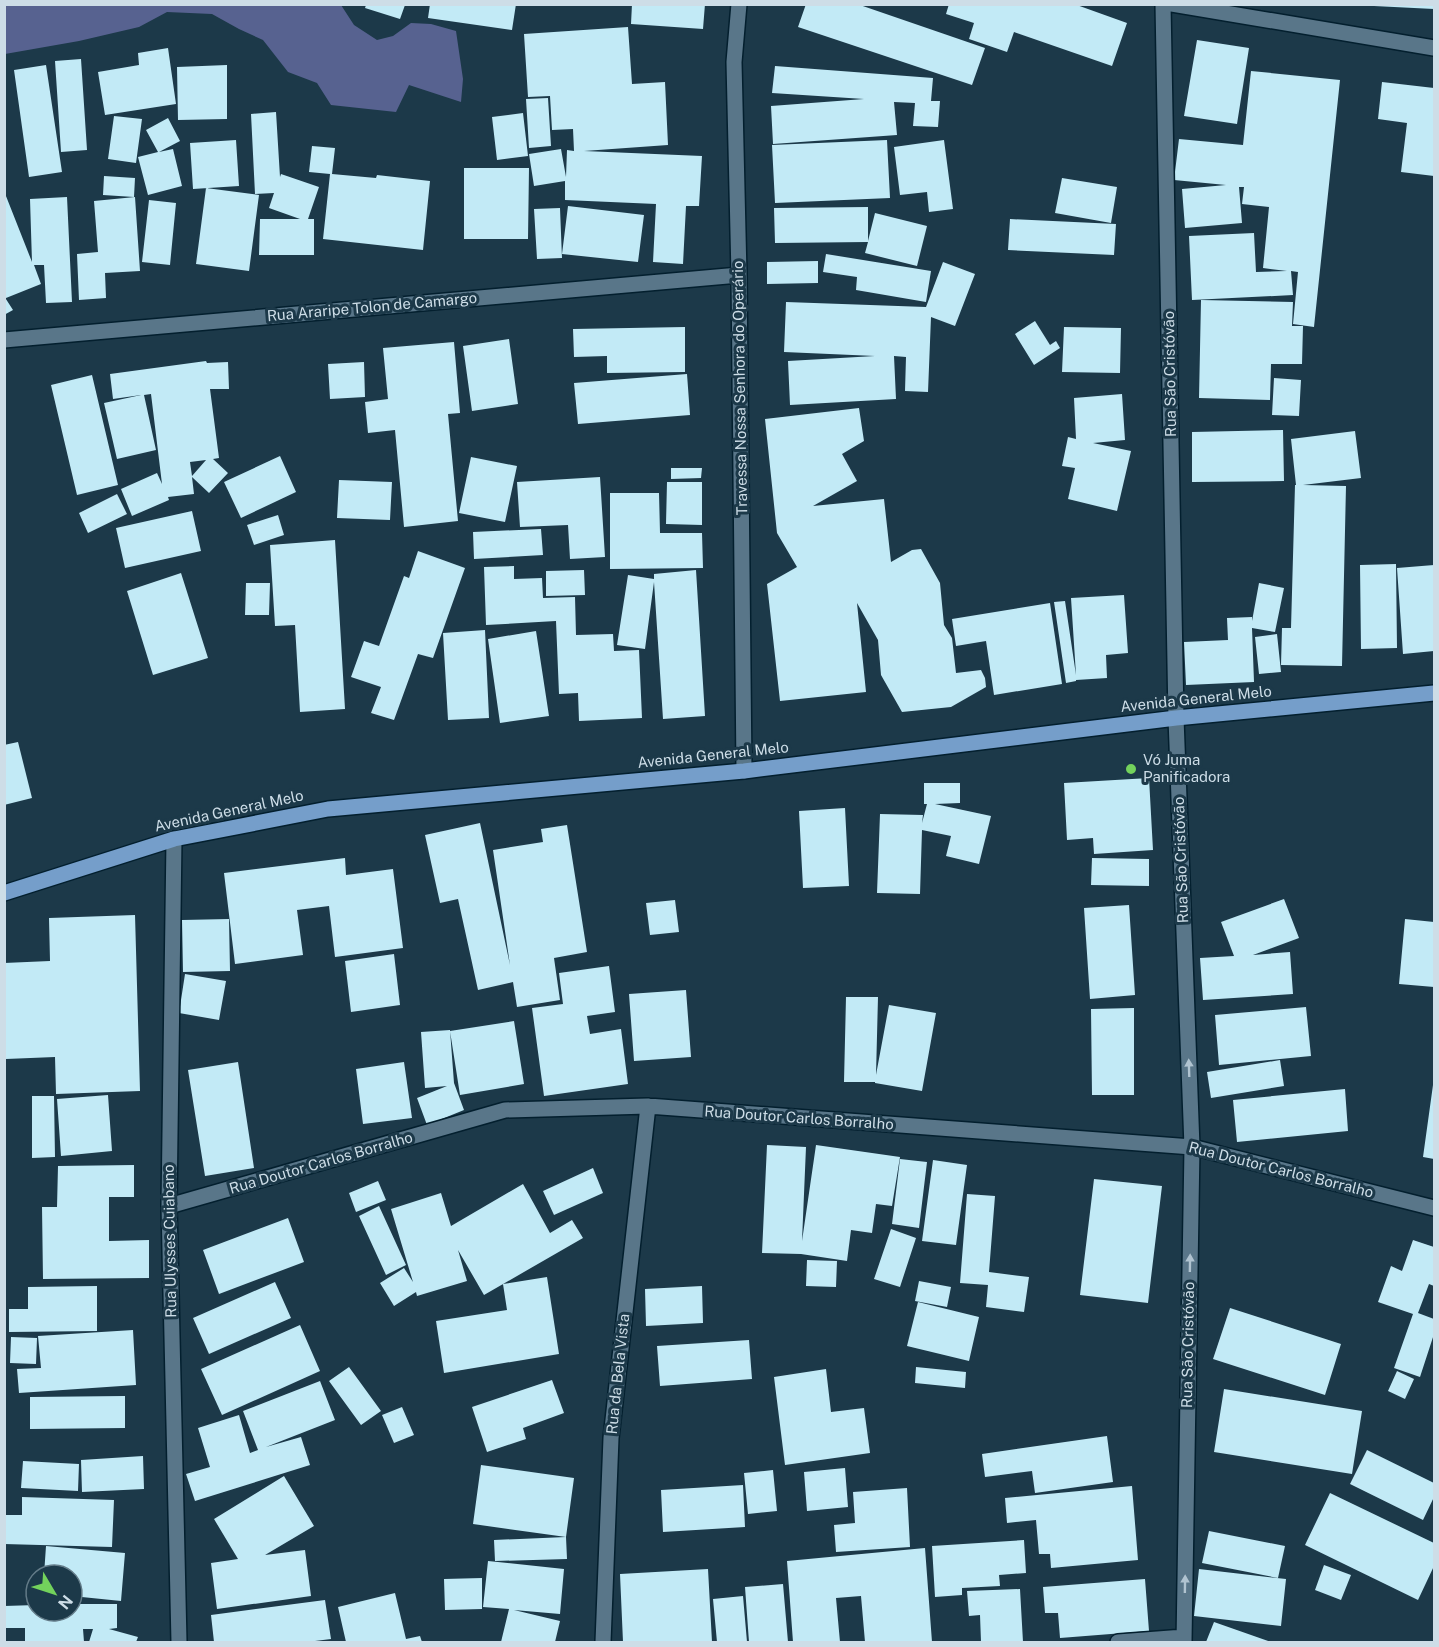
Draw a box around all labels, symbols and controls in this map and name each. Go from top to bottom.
street label: Travessa Nossa Senhora do Operário [729,261,750,515]
street label: Rua Araripe Tolon de Camargo [266,289,478,324]
street label: Rua São Cristóvão [1160,311,1179,437]
street label: Avenida General Melo [1119,682,1272,715]
street label: Avenida General Melo [636,738,789,771]
place label: Vó Juma Panificadora [1143,751,1230,785]
marker: Vó Juma Panificadora [1124,762,1138,776]
street label: Avenida General Melo [153,786,305,835]
street label: Rua São Cristóvão [1170,797,1191,924]
one-way arrow [1184,1059,1193,1078]
street label: Rua Doutor Carlos Borralho [704,1102,894,1133]
street label: Rua Doutor Carlos Borralho [227,1128,415,1197]
street label: Rua Doutor Carlos Borralho [1187,1138,1375,1201]
street label: Rua Ulysses Cuiabano [160,1164,179,1318]
one-way arrow [1185,1254,1195,1273]
street label: Rua São Cristóvão [1178,1282,1197,1408]
street label: Rua da Bela Vista [603,1313,632,1435]
north arrow [24,1563,84,1623]
one-way arrow [1180,1575,1190,1594]
text: N [54,1591,77,1613]

